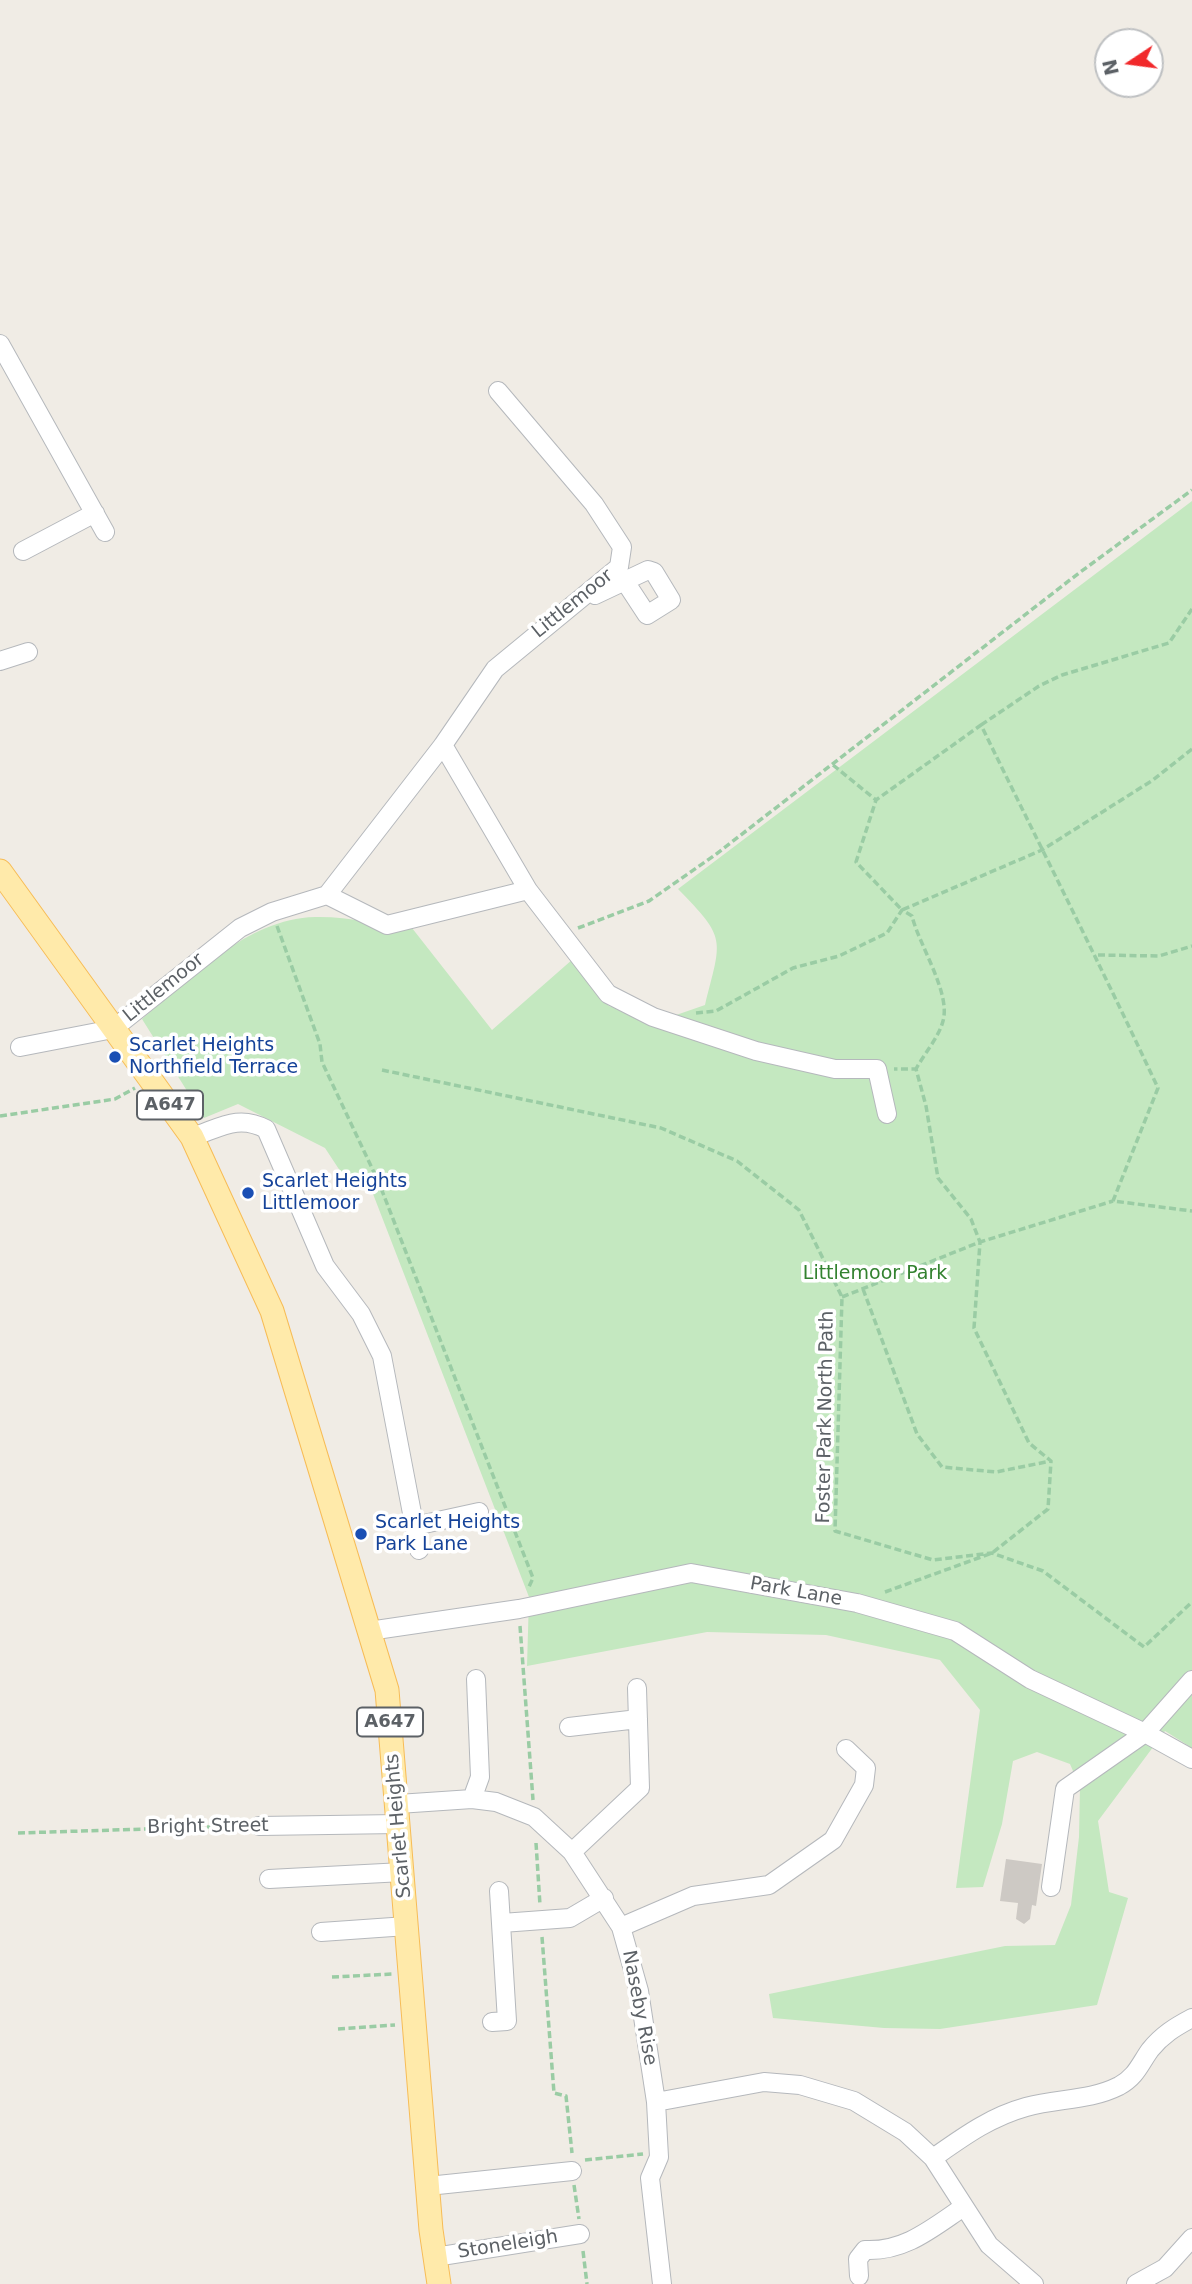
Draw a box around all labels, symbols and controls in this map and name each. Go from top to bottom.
north arrow [1094,28,1164,98]
text: N [1098,57,1123,77]
street label: Littlemoor [528,565,618,643]
street label: Littlemoor [119,949,209,1027]
place label: Scarlet Heights Northfield Terrace [129,1035,298,1079]
marker: Scarlet Heights Northfield Terrace [107,1049,123,1065]
road number: A647 [137,1090,203,1120]
place label: Scarlet Heights Littlemoor [262,1171,407,1215]
marker: Scarlet Heights Littlemoor [240,1185,256,1201]
park label: Littlemoor Park [803,1263,947,1285]
street label: Foster Park North Path [813,1310,839,1524]
place label: Scarlet Heights Park Lane [375,1512,520,1556]
marker: Scarlet Heights Park Lane [353,1526,369,1542]
street label: Park Lane [748,1573,844,1611]
road number: A647 [357,1708,423,1736]
street label: Scarlet Heights [381,1753,417,1899]
street label: Bright Street [147,1815,269,1839]
street label: Naseby Rise [617,1948,661,2068]
street label: Stoneleigh [456,2226,560,2264]

